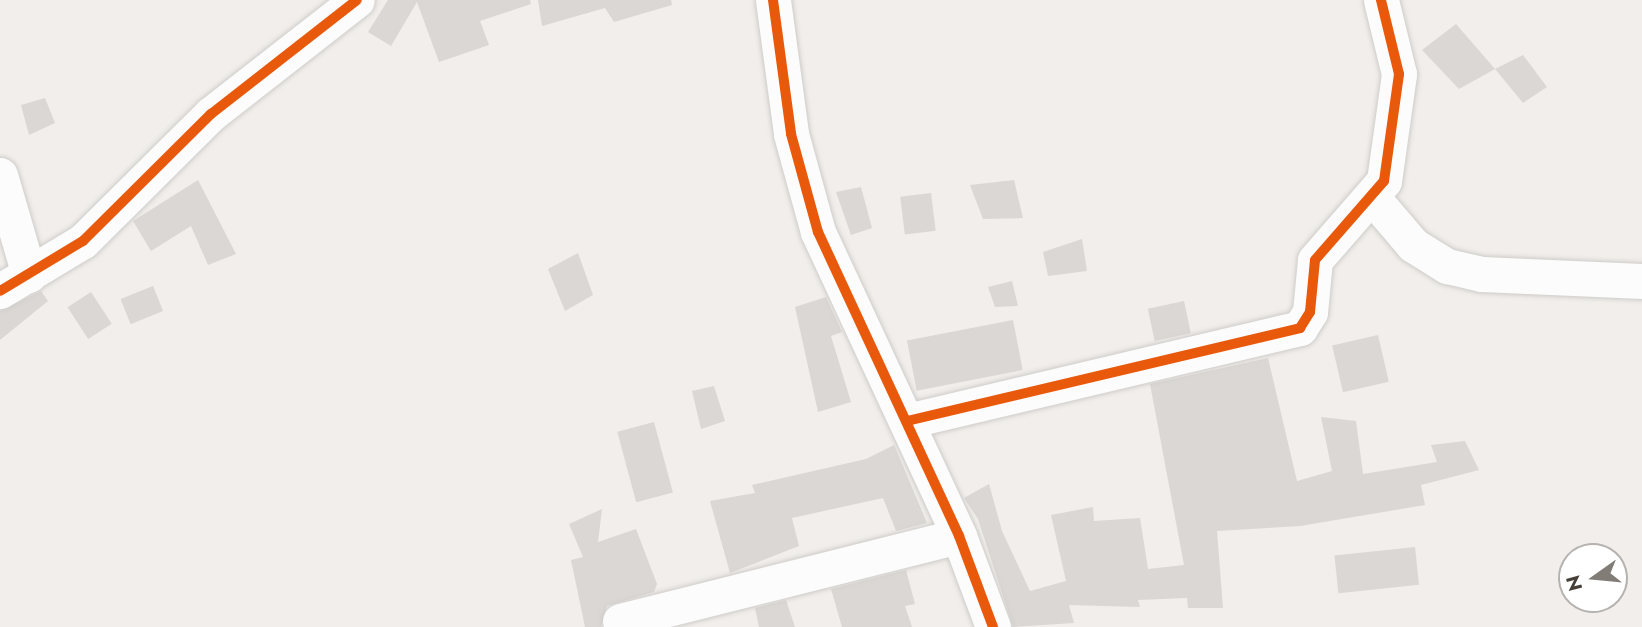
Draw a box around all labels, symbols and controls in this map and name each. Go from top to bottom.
north arrow [1558,543,1628,613]
text: N [1559,572,1589,594]

